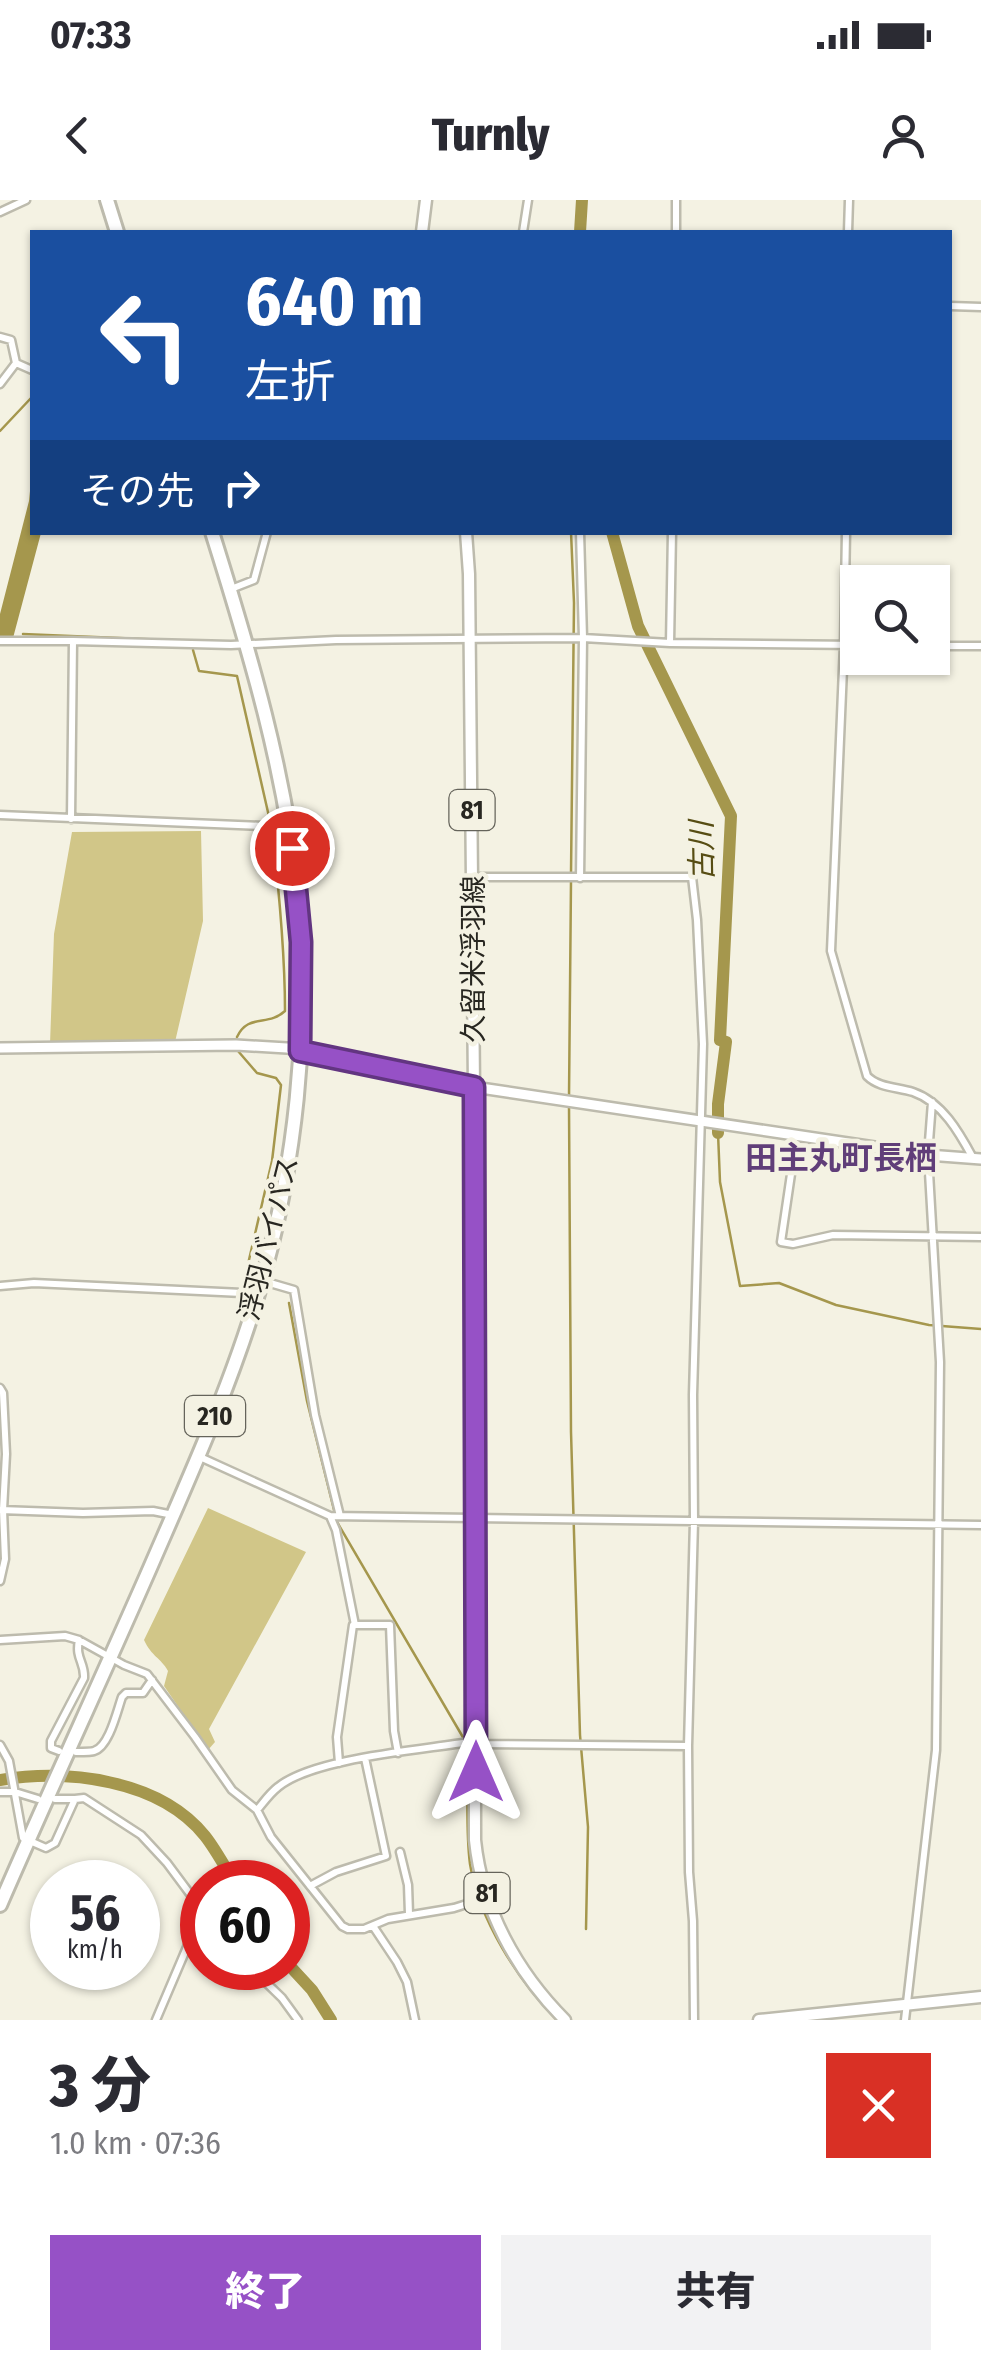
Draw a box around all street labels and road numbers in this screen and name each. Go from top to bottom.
road number: 81 [450,790,494,830]
street label: 久留米浮羽線 [457,875,490,1043]
street label: 浮羽バイパス [232,1153,305,1323]
road number: 210 [185,1396,245,1436]
road number: 81 [464,1873,510,1913]

